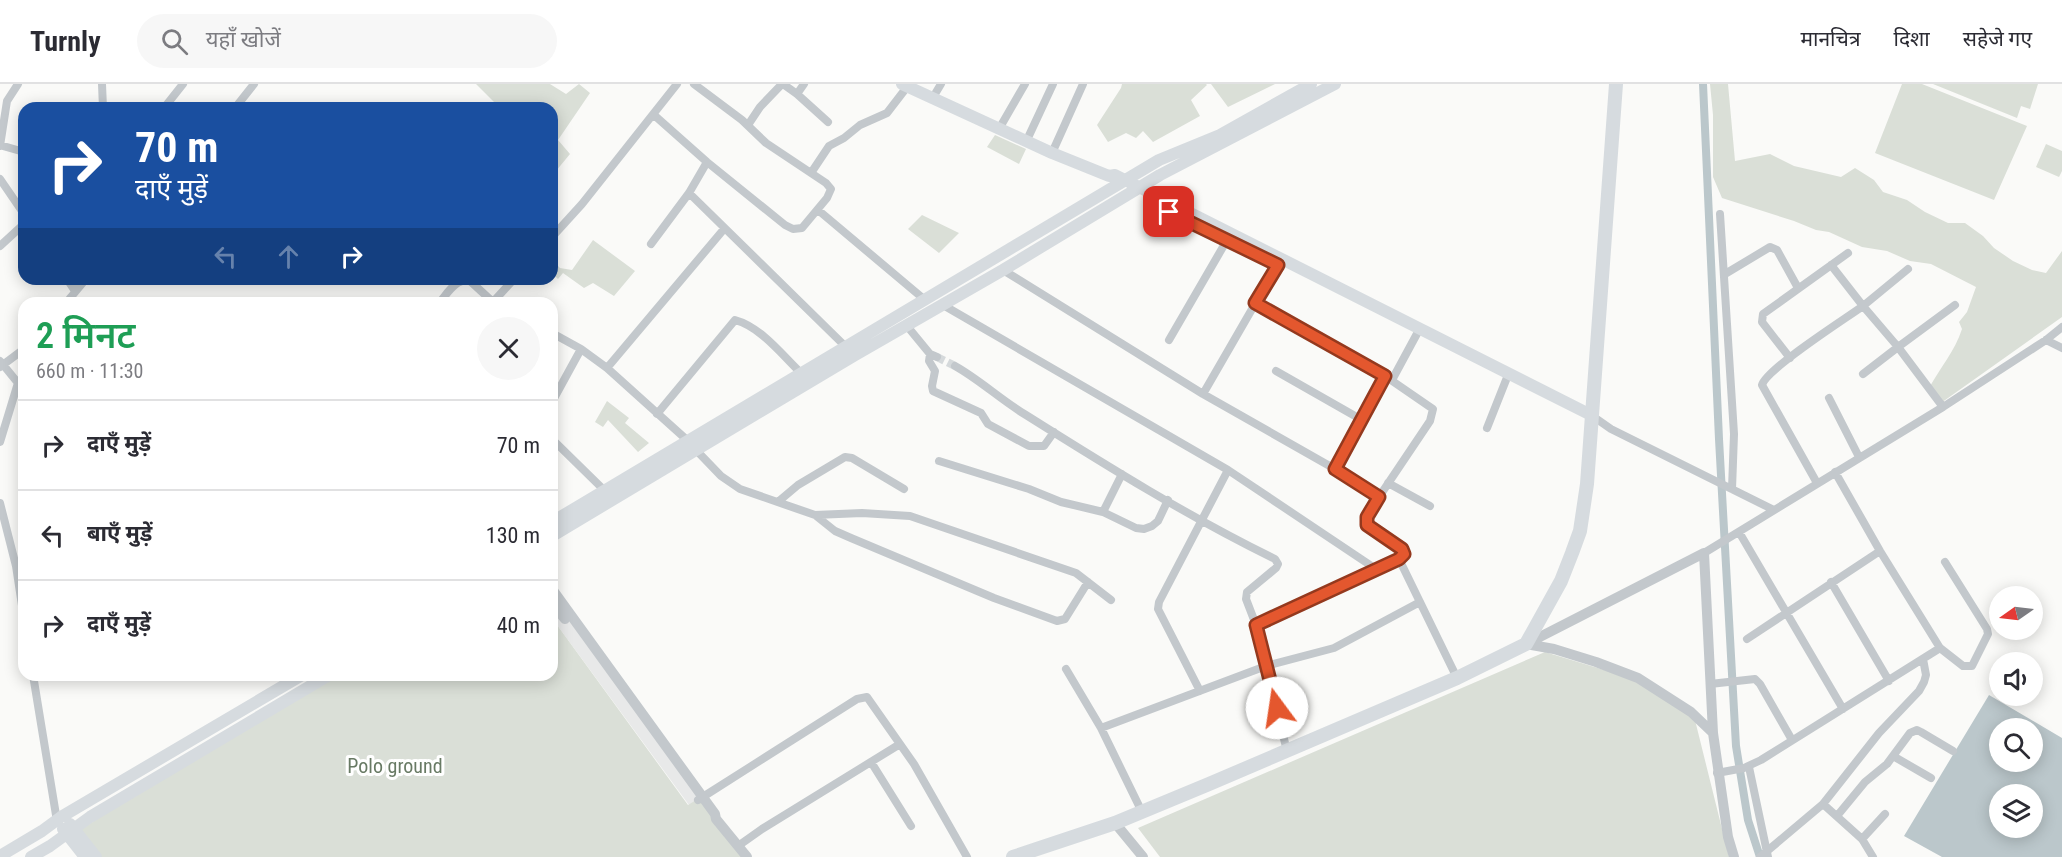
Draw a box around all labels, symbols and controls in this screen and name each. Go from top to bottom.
search box [137,14,557,68]
text: Turnly [30,25,101,58]
icon: search [158,25,191,58]
text: यहाँ खोजें [206,27,281,52]
text: मानचित्र [1800,27,1861,51]
text: दिशा [1894,27,1930,51]
text: सहेजे गए [1963,27,2032,51]
text: 70 m [135,123,218,172]
icon: right [36,126,114,204]
text: दाएँ मुड़ें [135,173,208,205]
pin [1143,186,1194,237]
icon: arrive [1152,195,1185,228]
icon: left [209,240,242,273]
icon: ahead [272,240,305,273]
icon: right [335,240,368,273]
text: 2 मिनट [36,315,135,357]
button: close [477,317,540,380]
text: 660 m · 11:30 [36,359,143,383]
icon: right [36,429,69,462]
text: दाएँ मुड़ें [87,431,151,456]
text: 70 m [497,433,540,458]
icon: left [36,519,69,552]
text: बाएँ मुड़ें [87,521,152,546]
text: 130 m [486,523,540,548]
north arrow [1989,586,2043,640]
map controls [1989,586,2043,838]
icon: right [36,609,69,642]
text: दाएँ मुड़ें [87,611,151,636]
text: 40 m [497,613,540,638]
button: sound [1989,652,2043,706]
position arrow [1245,676,1309,740]
button: search [1989,718,2043,772]
park label: Polo ground [347,754,443,778]
button: layers [1989,784,2043,838]

